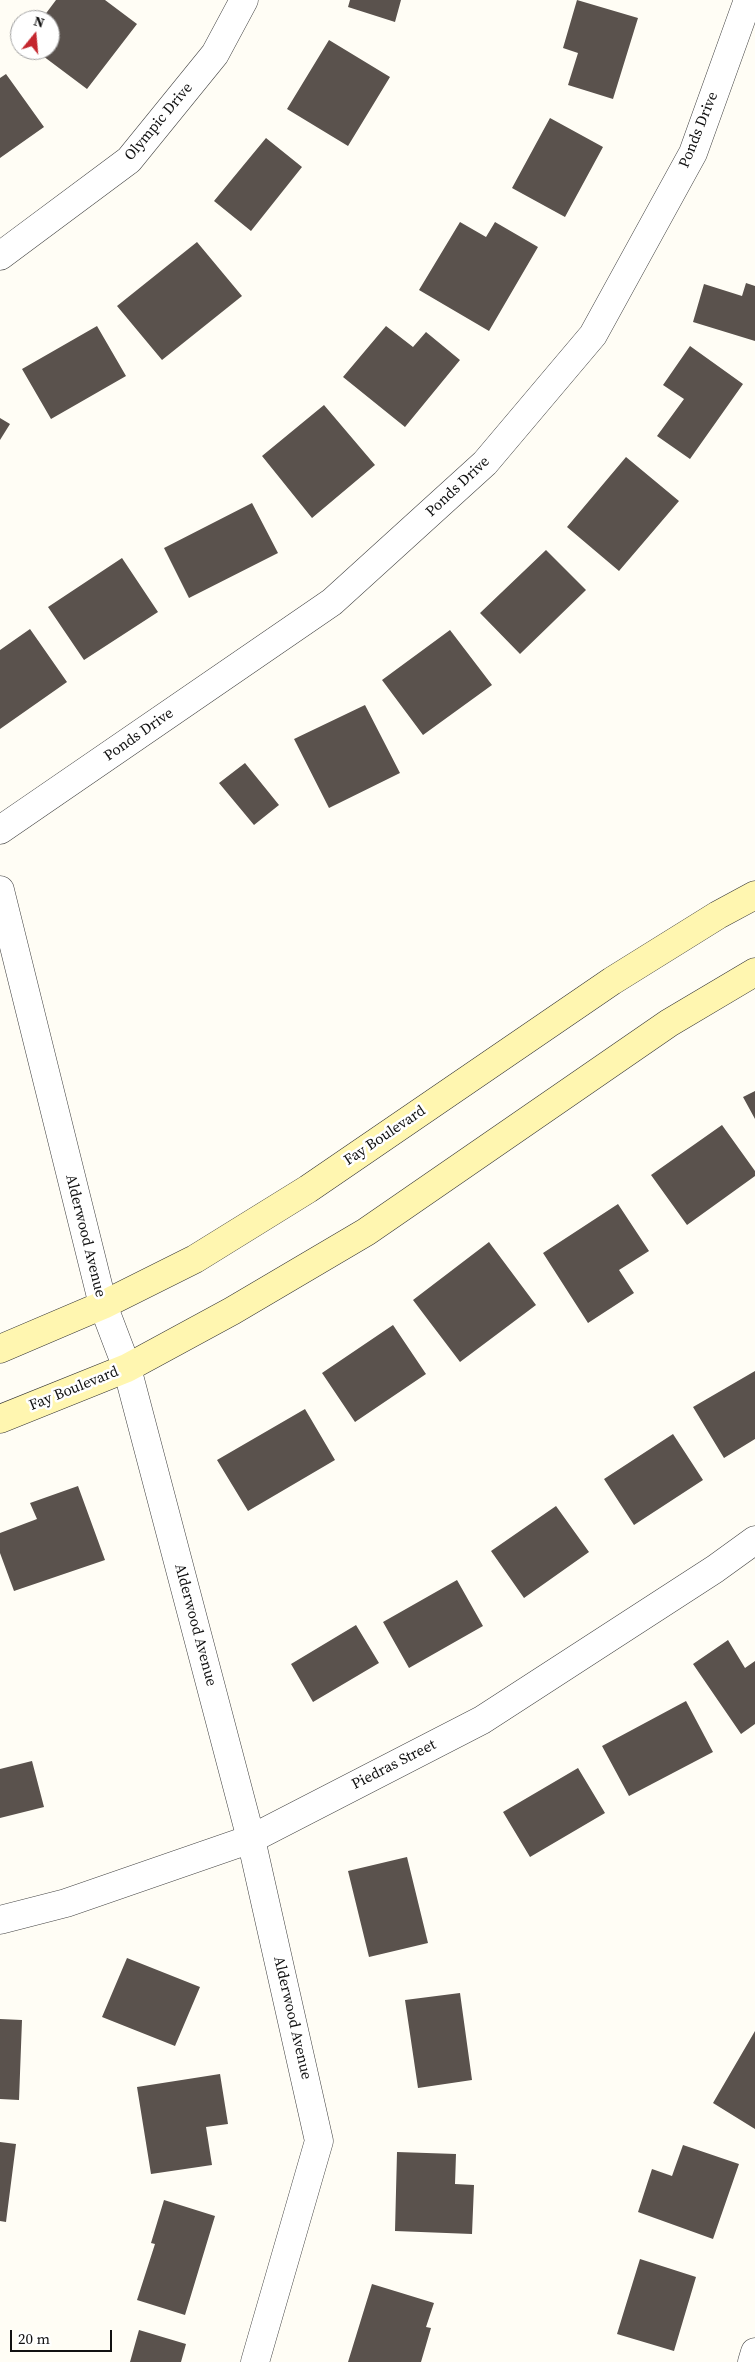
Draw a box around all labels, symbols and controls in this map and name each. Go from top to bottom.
north arrow [10,10,60,60]
text: N [31,11,47,33]
street label: Olympic Drive [121,79,197,165]
street label: Ponds Drive [676,89,722,171]
street label: Ponds Drive [422,453,494,521]
street label: Ponds Drive [101,705,177,765]
street label: Fay Boulevard [341,1102,429,1170]
street label: Alderwood Avenue [61,1173,109,1299]
street label: Fay Boulevard [27,1363,121,1415]
street label: Alderwood Avenue [170,1562,220,1688]
street label: Piedras Street [349,1736,439,1794]
street label: Alderwood Avenue [269,1955,315,2081]
scale bar [12,2320,115,2352]
text: 20 m [18,2328,50,2349]

